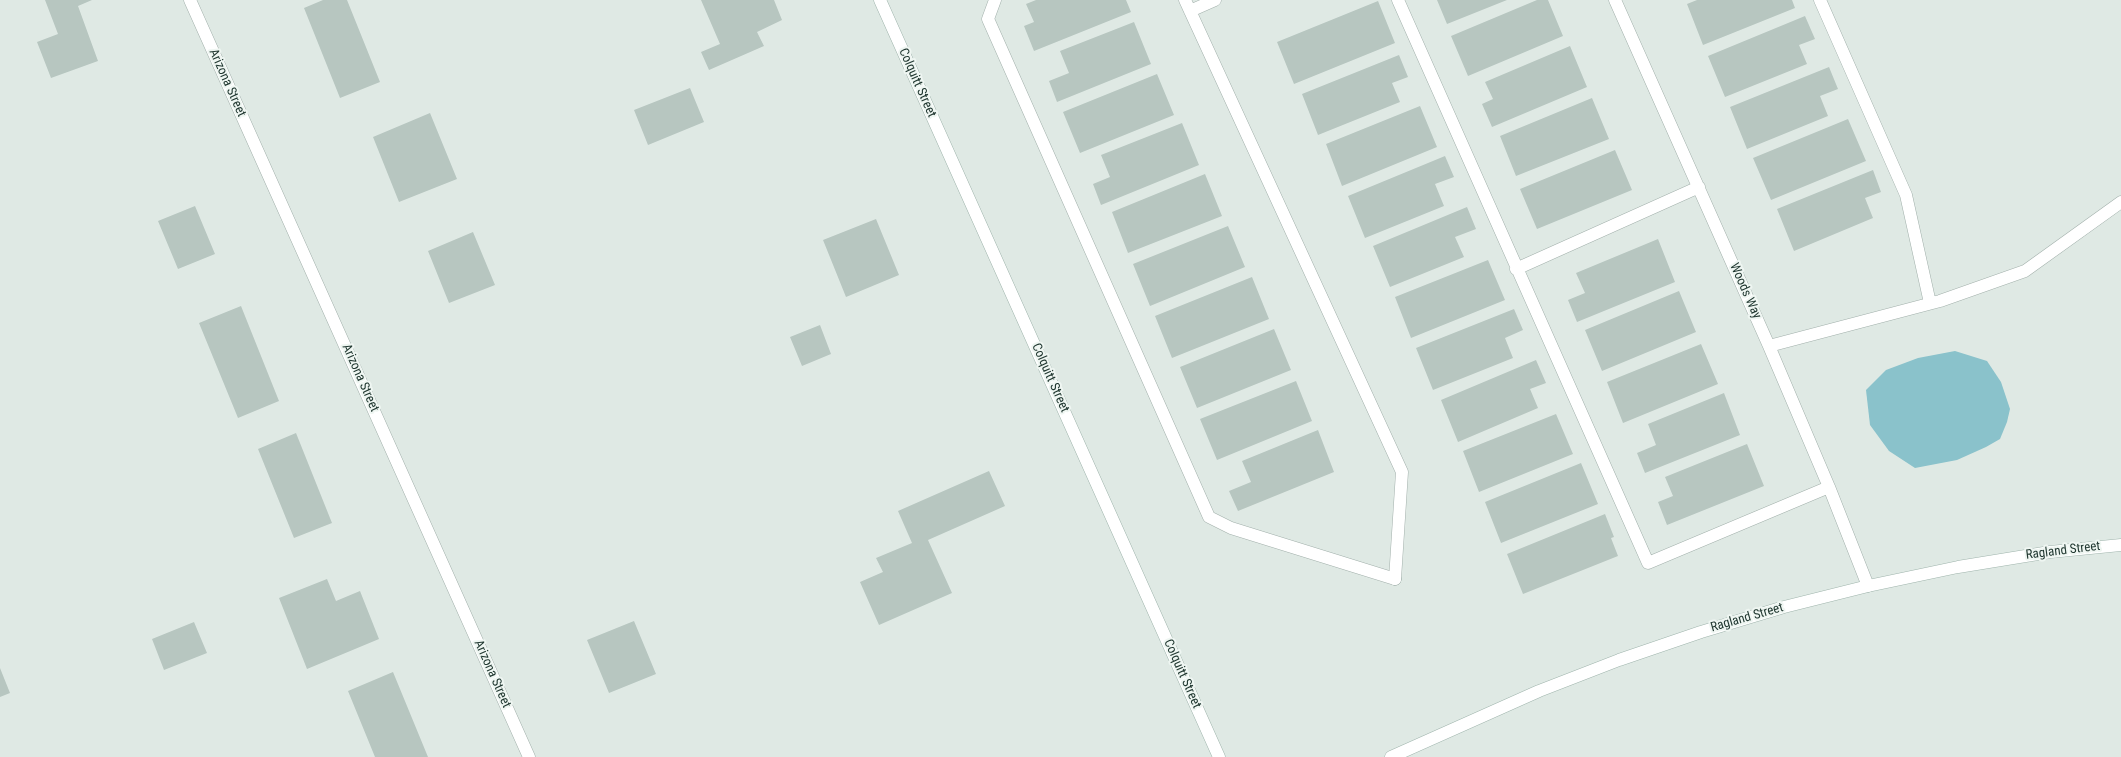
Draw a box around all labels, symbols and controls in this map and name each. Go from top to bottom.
street label: Colquitt Street [895,46,939,120]
street label: Arizona Street [205,47,249,119]
street label: Woods Way [1726,261,1764,321]
street label: Colquitt Street [1028,341,1072,415]
street label: Arizona Street [338,342,382,414]
street label: Ragland Street [2025,539,2101,563]
street label: Ragland Street [1709,600,1785,636]
street label: Colquitt Street [1160,637,1204,711]
street label: Arizona Street [470,638,514,710]

